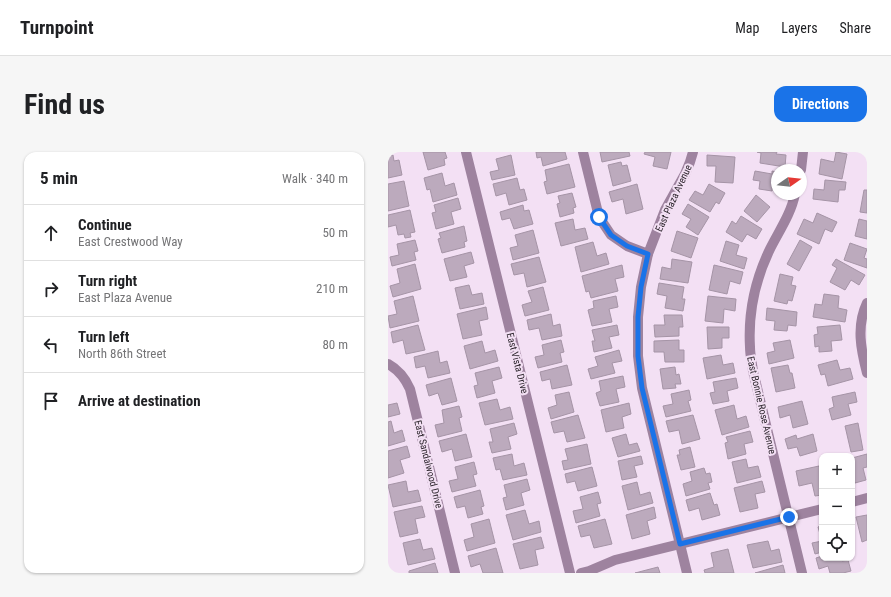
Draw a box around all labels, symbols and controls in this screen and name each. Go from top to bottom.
text: Turnpoint [20,16,94,39]
text: Map [735,20,759,36]
text: Layers [781,20,818,36]
text: Share [840,20,871,36]
button: Directions [774,86,867,122]
text: Find us [24,88,105,121]
street label: East Plaza Avenue [653,163,694,233]
north arrow [771,164,807,200]
text: 5 min [40,168,78,188]
text: Walk · 340 m [282,171,348,186]
route start [590,208,608,226]
text: Continue [78,216,132,234]
icon: ahead [40,222,62,244]
text: 50 m [322,225,348,240]
text: East Crestwood Way [78,234,183,249]
text: Turn right [78,272,137,290]
icon: right [40,278,62,300]
text: 210 m [316,281,348,296]
text: East Plaza Avenue [78,290,172,305]
text: Turn left [78,328,129,346]
street label: East Vista Drive [505,332,530,395]
icon: left [40,334,62,356]
text: 80 m [322,337,348,352]
text: North 86th Street [78,346,166,361]
street label: East Bonnie Rose Avenue [745,355,778,455]
icon: arrive [40,390,62,412]
text: Arrive at destination [78,392,201,410]
street label: East Sandalwood Drive [412,419,445,510]
map controls [819,453,855,561]
button: + [819,453,855,489]
button: − [819,489,855,525]
route end [780,508,798,526]
button: locate [819,525,855,561]

